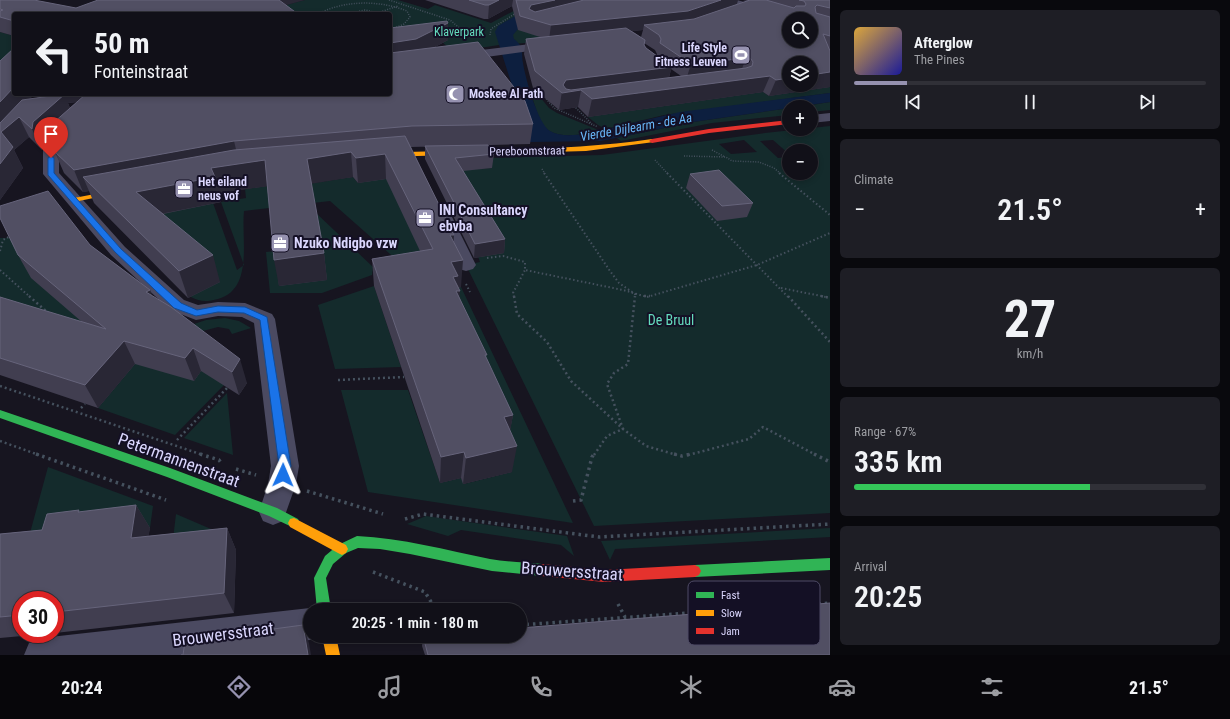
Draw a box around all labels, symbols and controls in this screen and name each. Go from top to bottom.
map controls [782,12,818,180]
button: search [782,12,818,48]
park label: Klaverpark [434,25,485,39]
text: 50 m [94,27,150,60]
icon: left [28,28,80,80]
text: Afterglow [914,34,973,52]
place label: Life Style Fitness Leuven [655,41,727,69]
sports icon: Life Style Fitness Leuven [730,44,752,66]
text: The Pines [914,52,965,67]
button: layers [782,56,818,92]
text: Fonteinstraat [94,61,188,82]
mosque icon: Moskee Al Fath [444,83,466,105]
place label: Moskee Al Fath [469,87,543,101]
icon: previous [902,91,924,113]
icon: pause [1019,91,1041,113]
icon: next [1136,91,1158,113]
button: + [782,100,818,136]
water label: Vierde Dijlearm - de Aa [579,110,693,144]
pin [34,117,68,158]
icon: arrive [40,123,62,145]
street label: Pereboomstraat [489,143,565,159]
button: − [782,144,818,180]
text: Climate [854,172,893,187]
place label: Het eiland neus vof [198,175,247,203]
office icon: Het eiland neus vof [173,178,195,200]
text: 21.5° [997,192,1063,227]
text: − [854,197,865,222]
text: + [1195,197,1206,222]
place label: INI Consultancy ebvba [439,202,528,234]
office icon: INI Consultancy ebvba [414,207,436,229]
office icon: Nzuko Ndigbo vzw [269,232,291,254]
place label: Nzuko Ndigbo vzw [294,235,397,251]
text: 27 [1004,289,1056,350]
park label: De Bruul [648,312,694,328]
text: km/h [1017,346,1043,361]
text: Range · 67% [854,424,916,439]
street label: Petermannenstraat [115,429,243,491]
text: 335 km [854,444,943,479]
position arrow [262,454,304,496]
street label: Brouwersstraat [520,557,624,585]
text: Arrival [854,559,887,574]
text: 20:25 [854,579,922,614]
legend [688,581,820,645]
text: Fast [721,589,740,602]
speed limit sign: 30 [12,591,64,643]
text: Slow [721,607,742,620]
text: 20:25 · 1 min · 180 m [352,614,478,632]
street label: Brouwersstraat [171,618,275,650]
text: Jam [721,625,740,638]
icon: directions [225,673,253,701]
icon: music [376,673,404,701]
icon: phone [527,673,555,701]
icon: climate [677,673,705,701]
icon: car [828,673,856,701]
icon: filters [978,673,1006,701]
text: 20:24 [61,677,103,698]
text: 21.5° [1129,677,1169,698]

